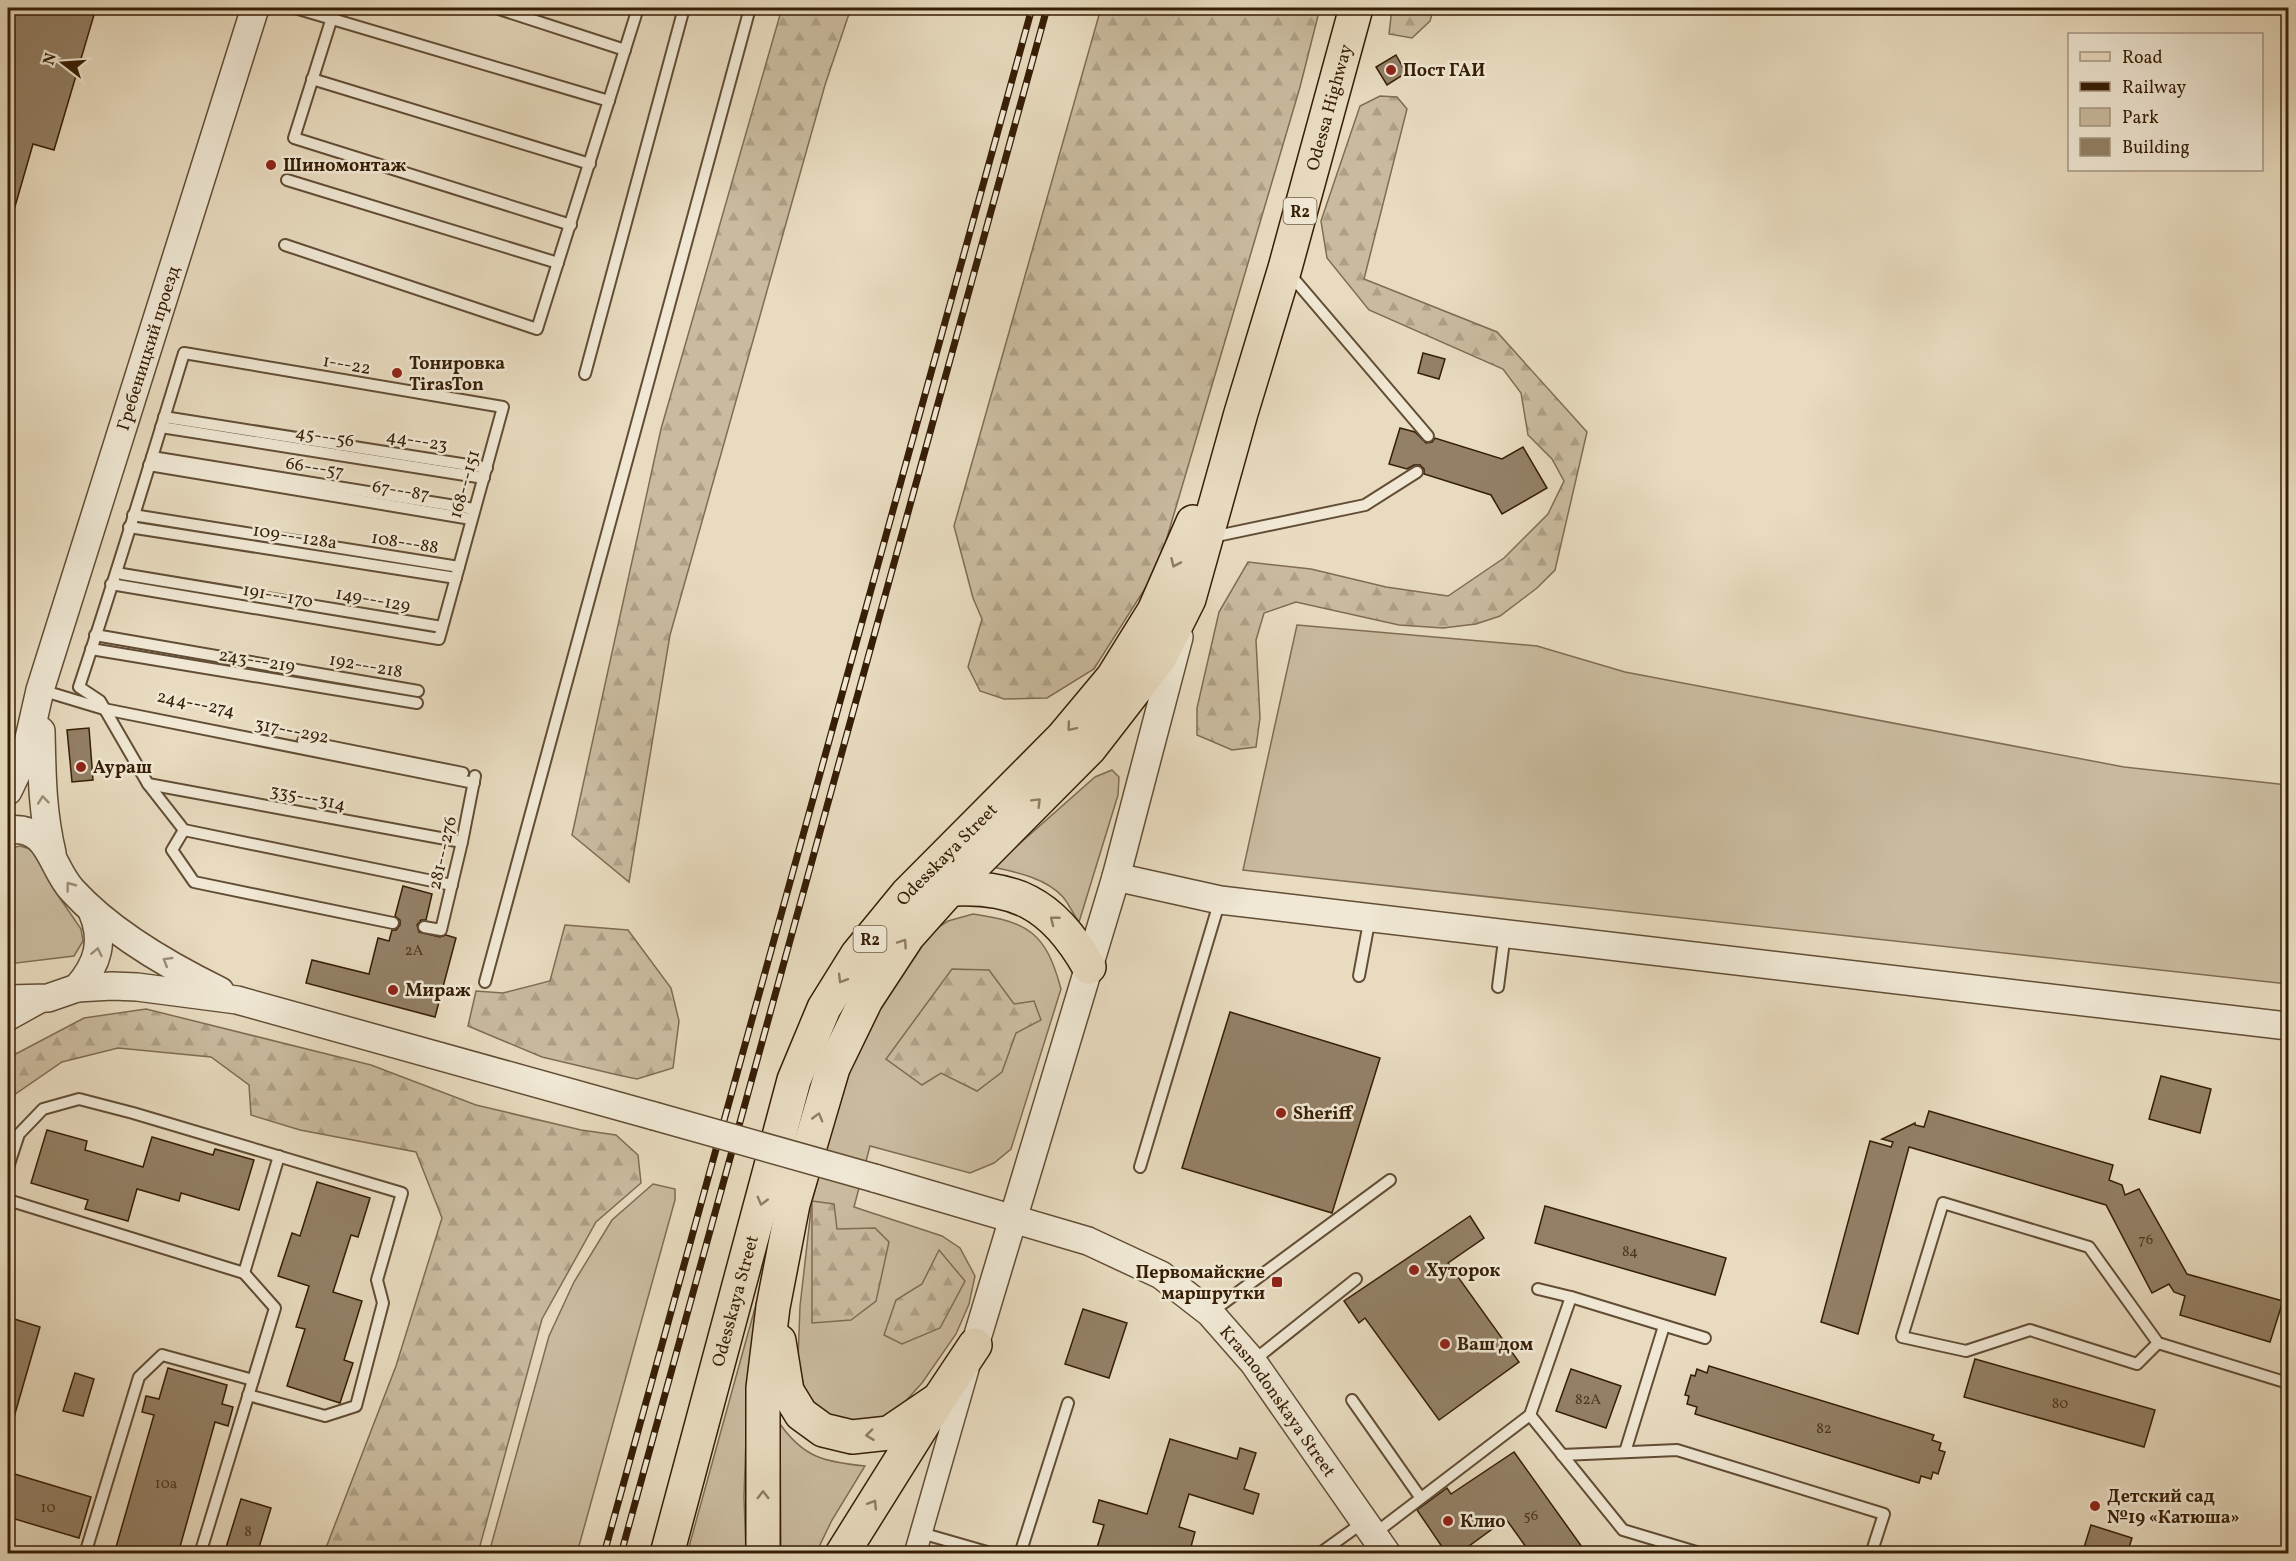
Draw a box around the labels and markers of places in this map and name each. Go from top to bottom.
place label: Пост ГАИ [1403,59,1485,84]
marker: Пост ГАИ [1384,63,1398,77]
place label: Шиномонтаж [283,154,406,179]
marker: Шиномонтаж [264,158,278,172]
place label: Тонировка TirasTon [409,352,505,398]
marker: Тонировка TirasTon [390,366,404,380]
place label: Аураш [93,756,152,781]
marker: Аураш [74,760,88,774]
place label: Мираж [405,979,471,1004]
marker: Мираж [386,983,400,997]
place label: Sheriff [1293,1102,1354,1127]
marker: Sheriff [1274,1106,1288,1120]
place label: Хуторок [1426,1259,1501,1284]
place label: Первомайские маршрутки [1135,1261,1265,1307]
marker: Хуторок [1407,1263,1421,1277]
marker: Первомайские маршрутки [1270,1275,1284,1289]
place label: Ваш дом [1457,1333,1534,1358]
marker: Ваш дом [1438,1337,1452,1351]
place label: Детский сад №19 «Катюша» [2107,1485,2240,1531]
marker: Детский сад №19 «Катюша» [2088,1499,2102,1513]
place label: Клио [1460,1510,1506,1535]
marker: Клио [1441,1514,1455,1528]

